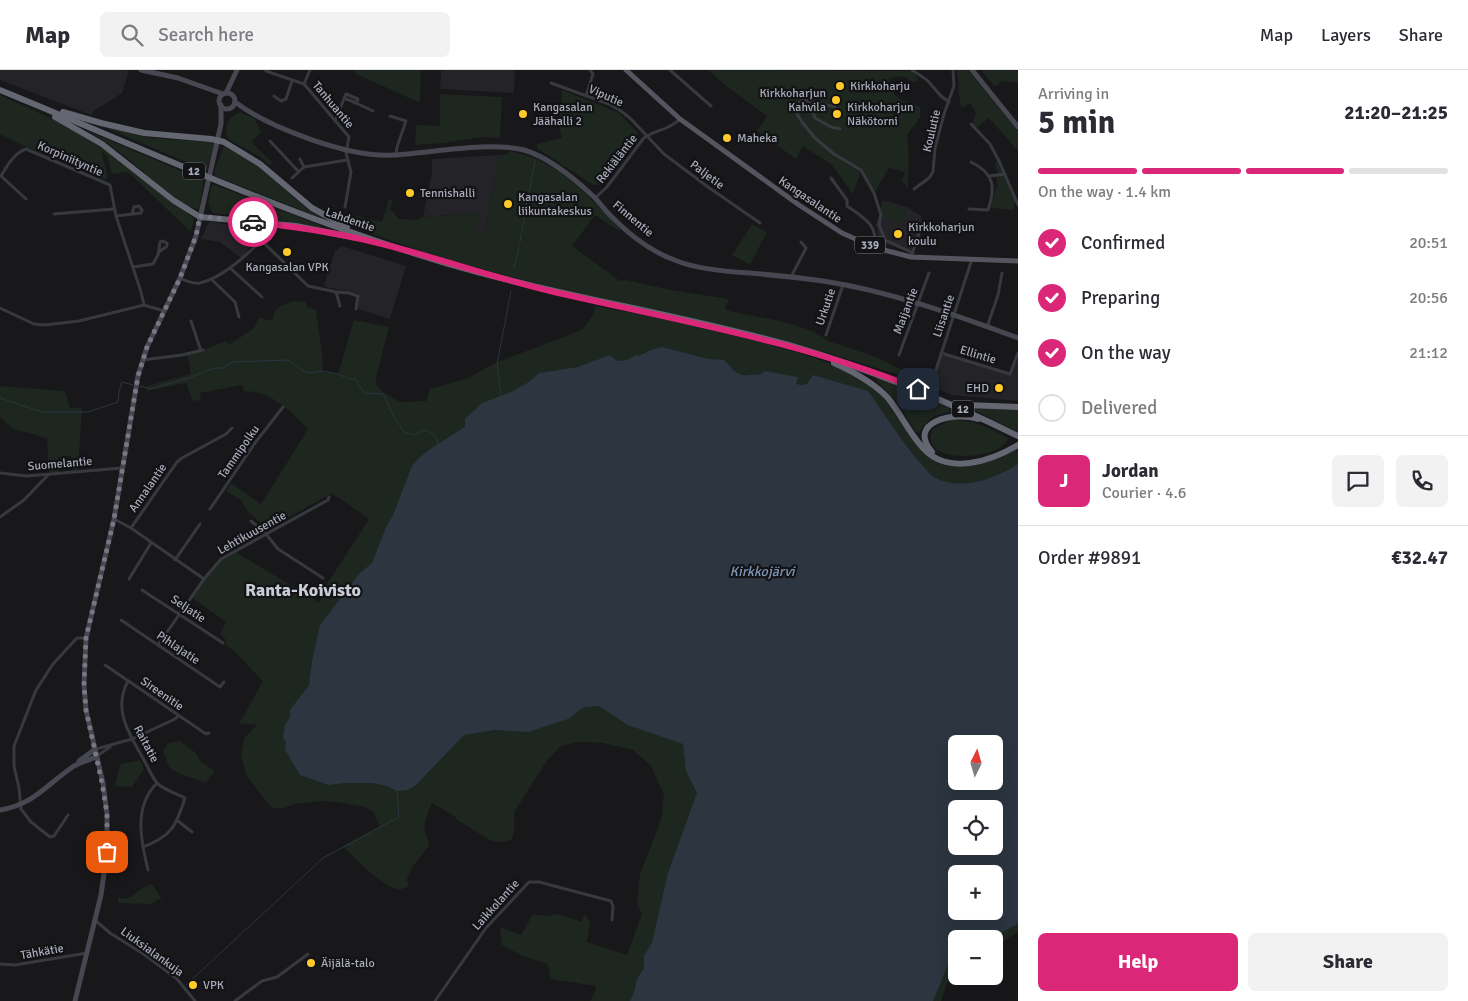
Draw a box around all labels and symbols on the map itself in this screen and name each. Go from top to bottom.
street label: Tanhuantie [309,78,357,132]
place label: Kirkkoharju [850,79,910,94]
marker: Kirkkoharju [834,80,846,92]
street label: Viputie [586,82,626,110]
place label: Kirkkoharjun Kahvila [759,86,826,115]
marker: Kirkkoharjun Kahvila [830,94,842,106]
place label: Kangasalan Jäähalli 2 [533,100,593,129]
place label: Kirkkoharjun Näkötorni [847,100,914,129]
marker: Kangasalan Jäähalli 2 [517,108,529,120]
marker: Kirkkoharjun Näkötorni [831,108,843,120]
street label: Koulutie [920,108,944,154]
place label: Maheka [737,131,777,146]
street label: Rekiäläntie [593,132,641,186]
marker: Maheka [721,132,733,144]
street label: Korpiniityntie [35,138,105,180]
street label: Paljetie [687,157,727,193]
road number: 12 [183,162,205,180]
street label: Kangasalantie [775,173,845,227]
place label: Tennishalli [420,186,475,201]
marker: Tennishalli [404,187,416,199]
place label: Kangasalan liikuntakeskus [518,190,592,219]
courier [228,197,278,247]
marker: Kangasalan liikuntakeskus [502,198,514,210]
street label: Finnentie [610,198,656,240]
street label: Lahdentie [323,205,377,235]
place label: Kirkkoharjun koulu [908,220,975,249]
marker: Kirkkoharjun koulu [892,228,904,240]
road number: 339 [855,236,885,254]
marker: Kangasalan VPK [281,246,293,258]
place label: Kangasalan VPK [245,260,329,275]
street label: Urkutie [813,286,839,328]
street label: Maijantie [890,286,922,336]
street label: Liisantie [930,293,958,339]
street label: Ellintie [958,342,998,368]
pin [897,368,939,410]
place label: EHD [966,381,989,396]
marker: EHD [993,382,1005,394]
road number: 12 [952,400,974,418]
street label: Tammipolku [215,422,263,482]
street label: Suomelantie [27,454,93,474]
street label: Annalantie [126,461,170,515]
street label: Lehtikuusentie [215,508,289,558]
water label: Kirkkojärvi [730,563,796,580]
district label: Ranta-Koivisto [245,579,361,601]
street label: Seljatie [168,592,208,626]
street label: Pihlajatie [153,628,203,668]
street label: Sireenitie [137,674,187,714]
street label: Raitatie [130,723,162,765]
north arrow [948,735,1002,790]
pin [86,831,128,873]
street label: Laikkolantie [469,876,523,934]
street label: Liuksialankuja [117,924,187,980]
street label: Tähkätie [19,941,65,963]
place label: Äijälä-talo [321,956,375,971]
marker: Äijälä-talo [305,957,317,969]
place label: VPK [203,978,224,993]
marker: VPK [187,979,199,991]

